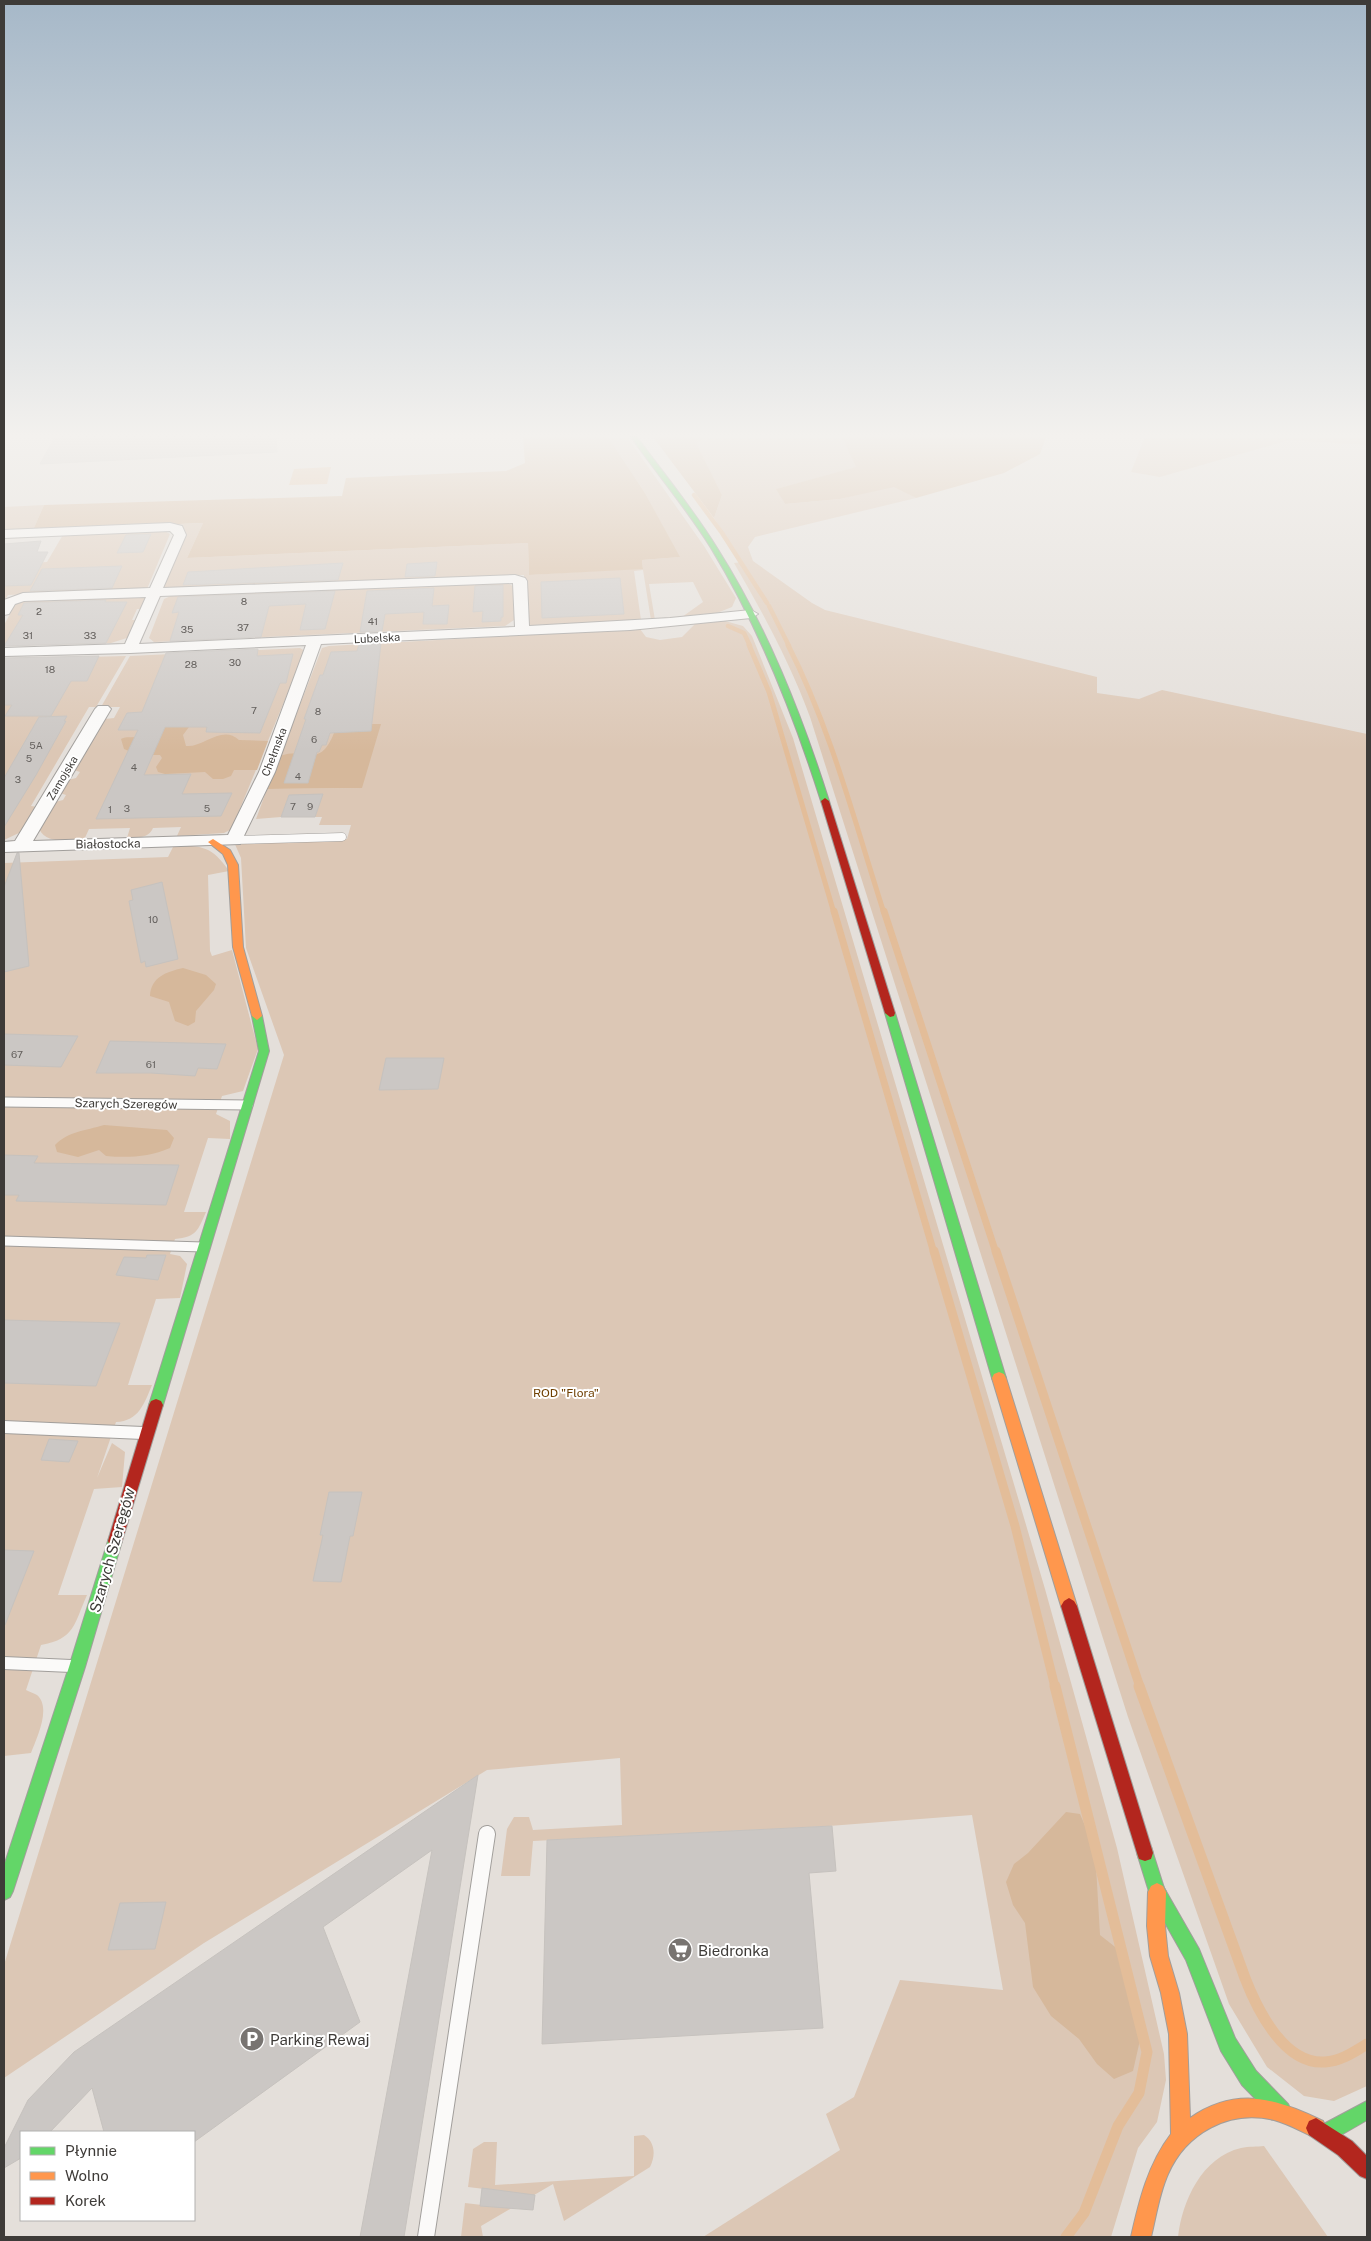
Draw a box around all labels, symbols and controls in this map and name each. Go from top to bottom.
house number: 8 [241,595,247,607]
house number: 2 [36,605,42,617]
house number: 41 [368,615,378,627]
house number: 37 [237,621,249,633]
house number: 35 [181,623,193,635]
house number: 31 [23,629,33,641]
house number: 33 [84,629,96,641]
street label: Lubelska [353,631,401,645]
house number: 30 [229,656,241,668]
house number: 28 [185,658,197,670]
house number: 18 [45,663,55,675]
house number: 7 [251,704,257,716]
house number: 8 [315,705,321,717]
street label: Chełmska [259,726,289,778]
house number: 6 [311,733,317,745]
house number: 5A [29,739,43,751]
house number: 5 [26,752,32,764]
street label: Zamojska [44,754,80,802]
house number: 4 [131,761,137,773]
house number: 4 [295,770,301,782]
house number: 3 [15,773,21,785]
house number: 7 [290,800,296,812]
house number: 9 [307,800,313,812]
house number: 3 [124,802,130,814]
house number: 5 [204,802,210,814]
house number: 1 [108,803,112,815]
street label: Białostocka [75,836,141,852]
house number: 10 [148,913,158,925]
house number: 67 [11,1048,23,1060]
house number: 61 [146,1058,156,1070]
street label: Szarych Szeregów [74,1096,178,1112]
park label: ROD "Flora" [533,1386,599,1400]
street label: Szarych Szeregów [86,1486,138,1614]
supermarket icon: Biedronka [667,1937,693,1963]
place label: Biedronka [698,1942,769,1959]
parking icon: Parking Rewaj [239,2026,265,2052]
place label: Parking Rewaj [270,2031,369,2048]
legend [20,2131,195,2221]
text: Płynnie [65,2142,117,2159]
text: Wolno [65,2167,109,2184]
text: Korek [65,2192,106,2209]

